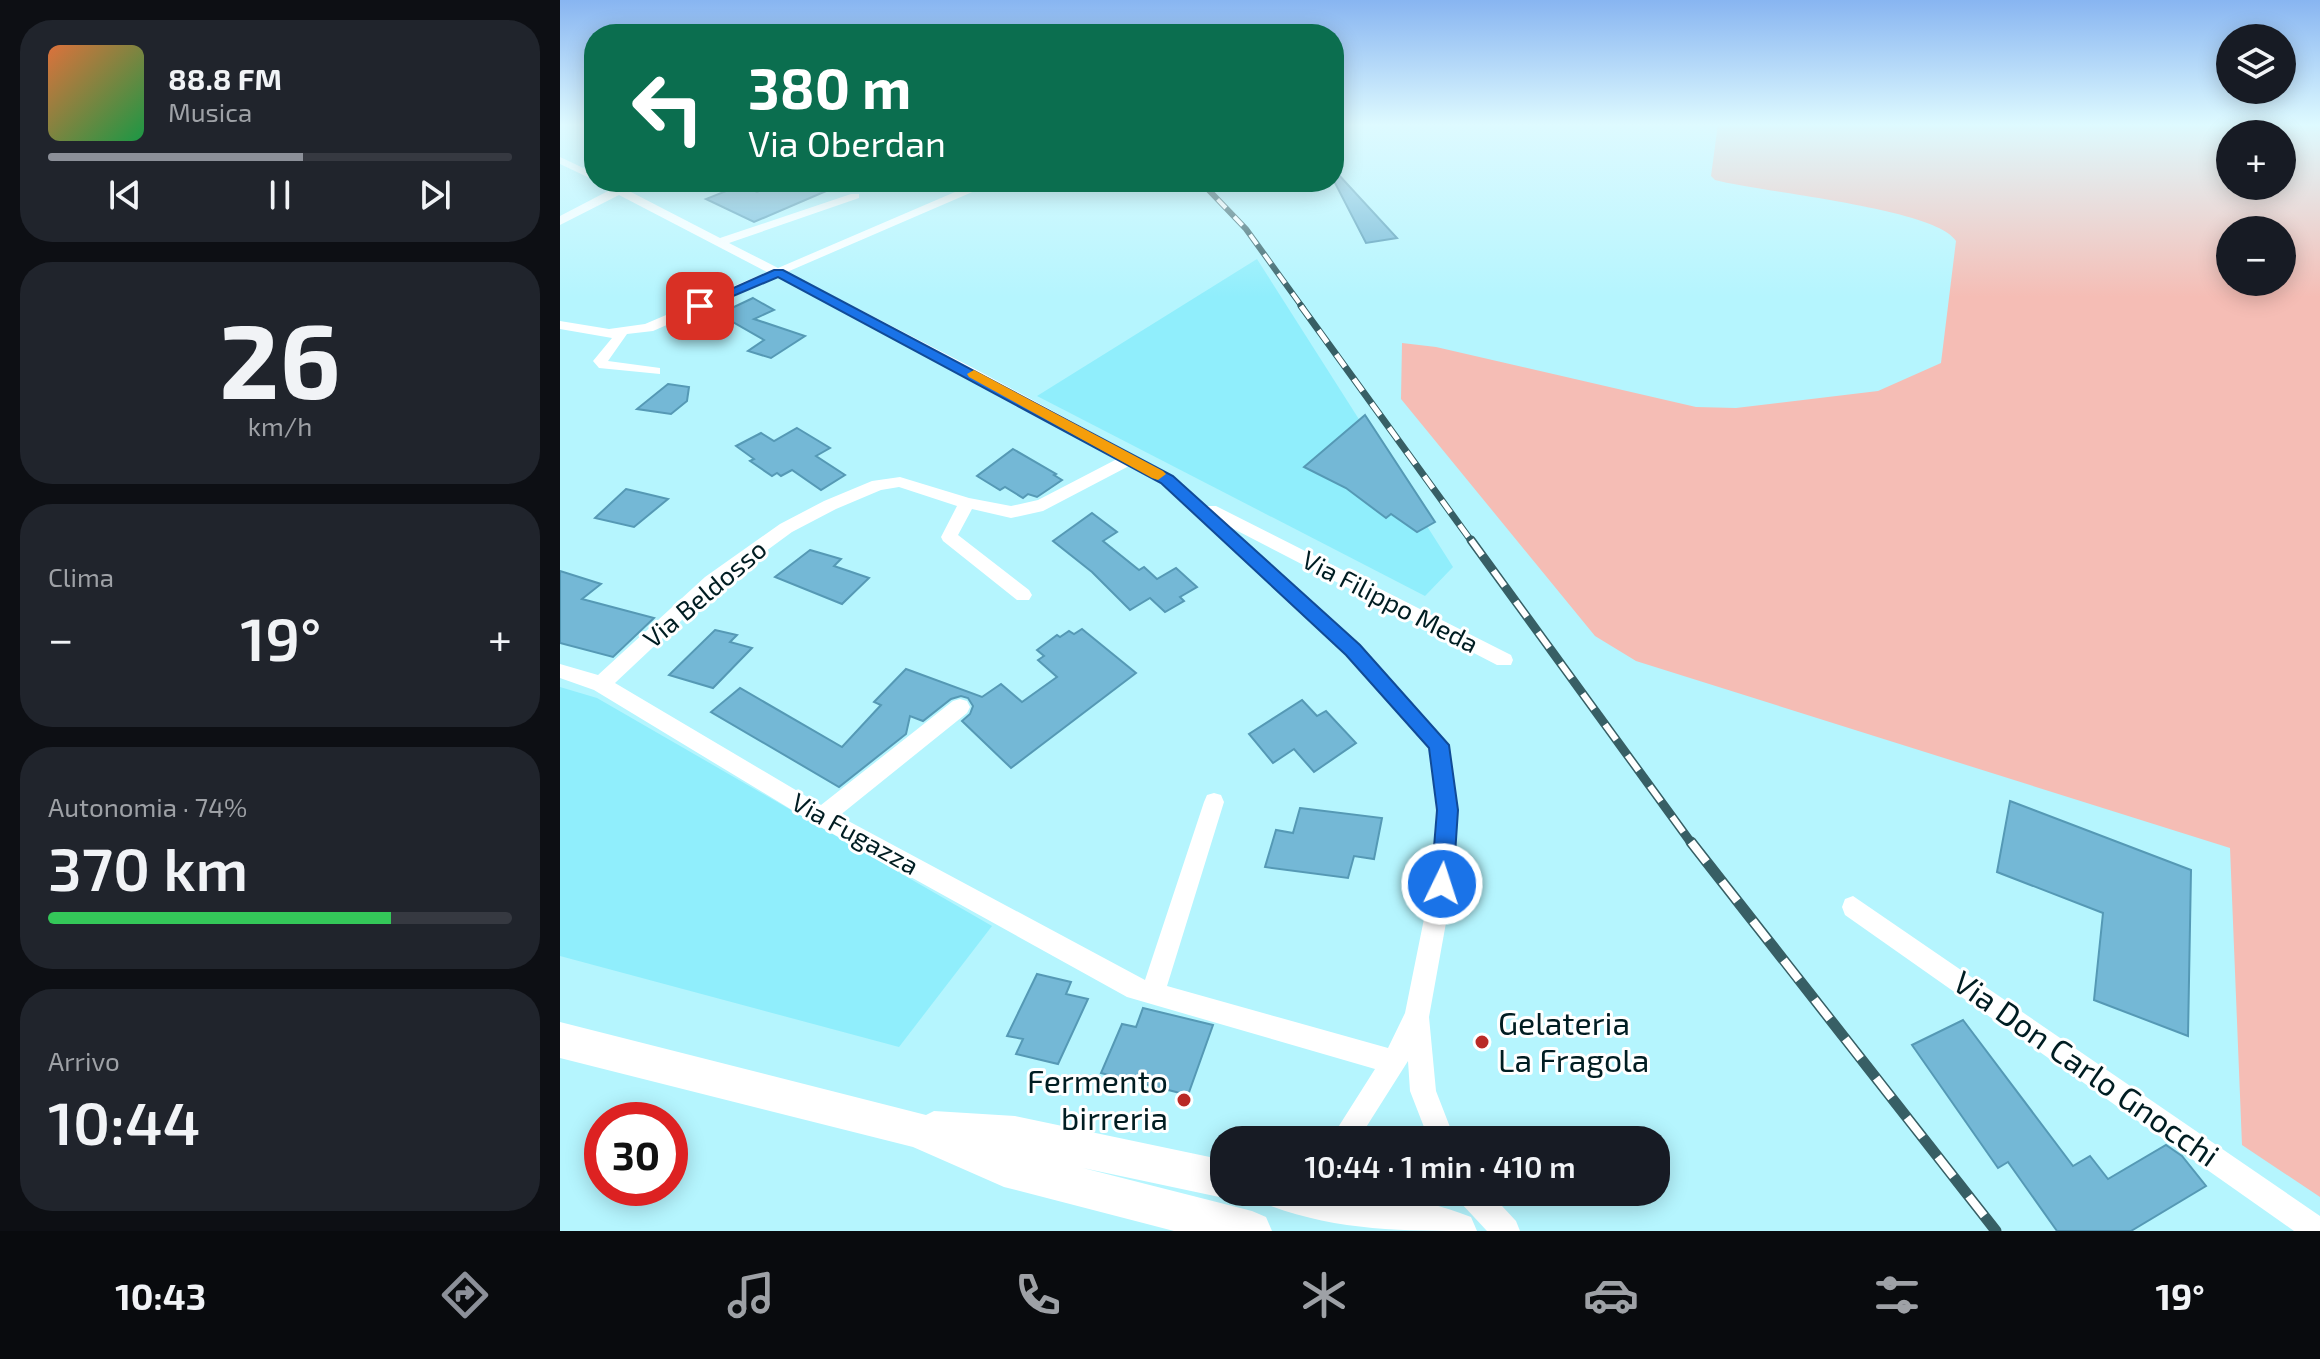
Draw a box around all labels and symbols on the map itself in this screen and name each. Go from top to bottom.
pin [666,272,734,340]
street label: Via Beldosso [636,532,772,653]
street label: Via Filippo Meda [1297,543,1484,658]
street label: Via Fugazza [787,785,925,880]
position arrow [1400,842,1484,926]
street label: Via Don Carlo Gnocchi [1947,961,2227,1173]
place label: Gelateria La Fragola [1498,1003,1649,1078]
marker: Gelateria La Fragola [1473,1033,1491,1051]
place label: Fermento birreria [1027,1061,1168,1136]
marker: Fermento birreria [1175,1091,1193,1109]
speed limit sign: 30 [584,1102,688,1206]

